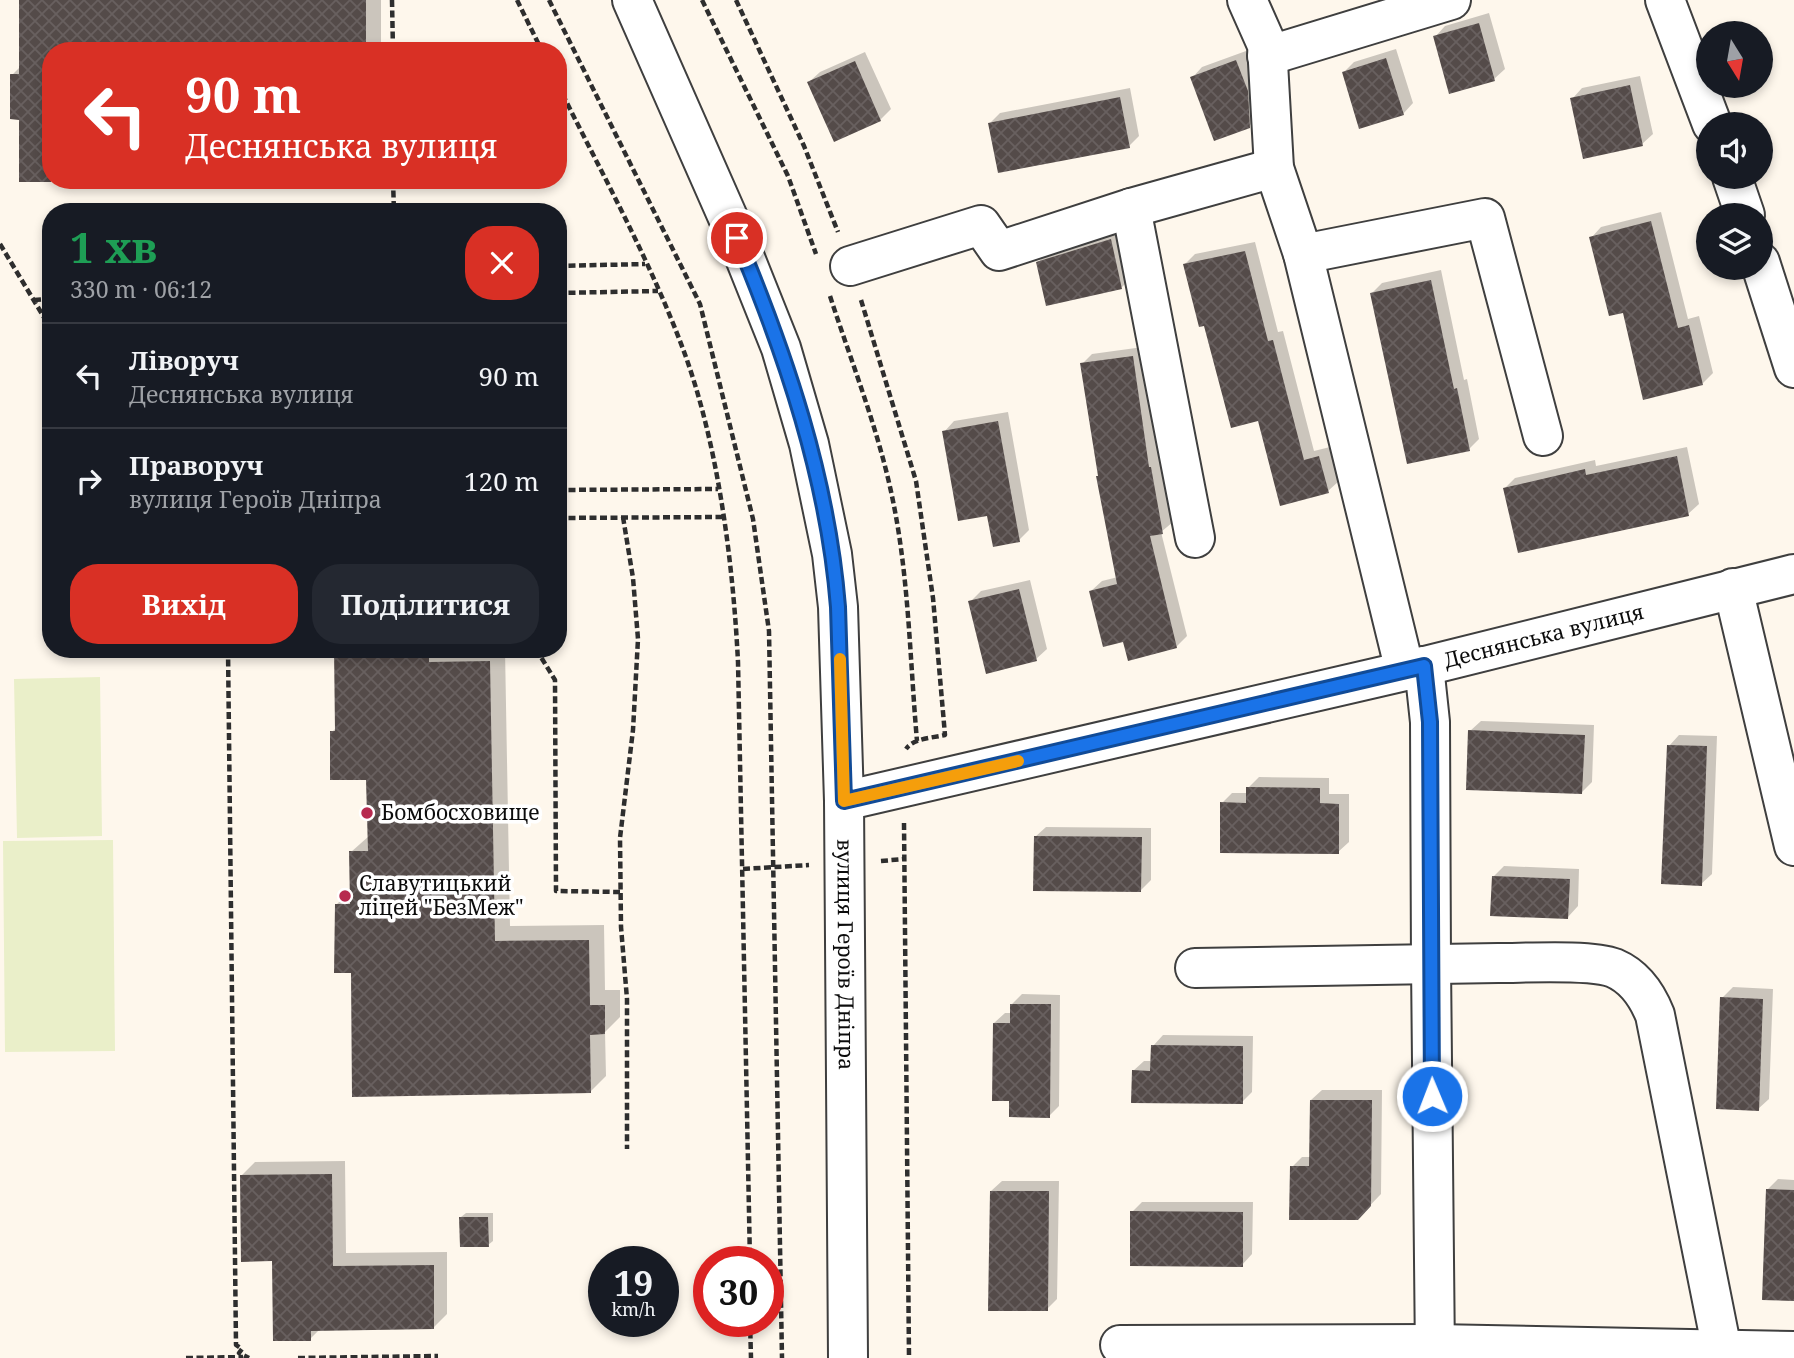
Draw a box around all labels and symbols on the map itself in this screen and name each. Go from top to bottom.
north arrow [1696,21,1773,98]
pin [707,208,767,268]
street label: Деснянська вулиця [1441,597,1647,674]
place label: Бомбосховище [381,798,540,826]
marker: Бомбосховище [359,805,375,821]
street label: вулиця Героїв Дніпра [831,839,861,1070]
place label: Славутицький ліцей "БезМеж" [359,869,524,921]
marker: Славутицький ліцей "БезМеж" [337,888,353,904]
position arrow [1395,1059,1469,1133]
speed limit sign: 30 [693,1246,784,1337]

